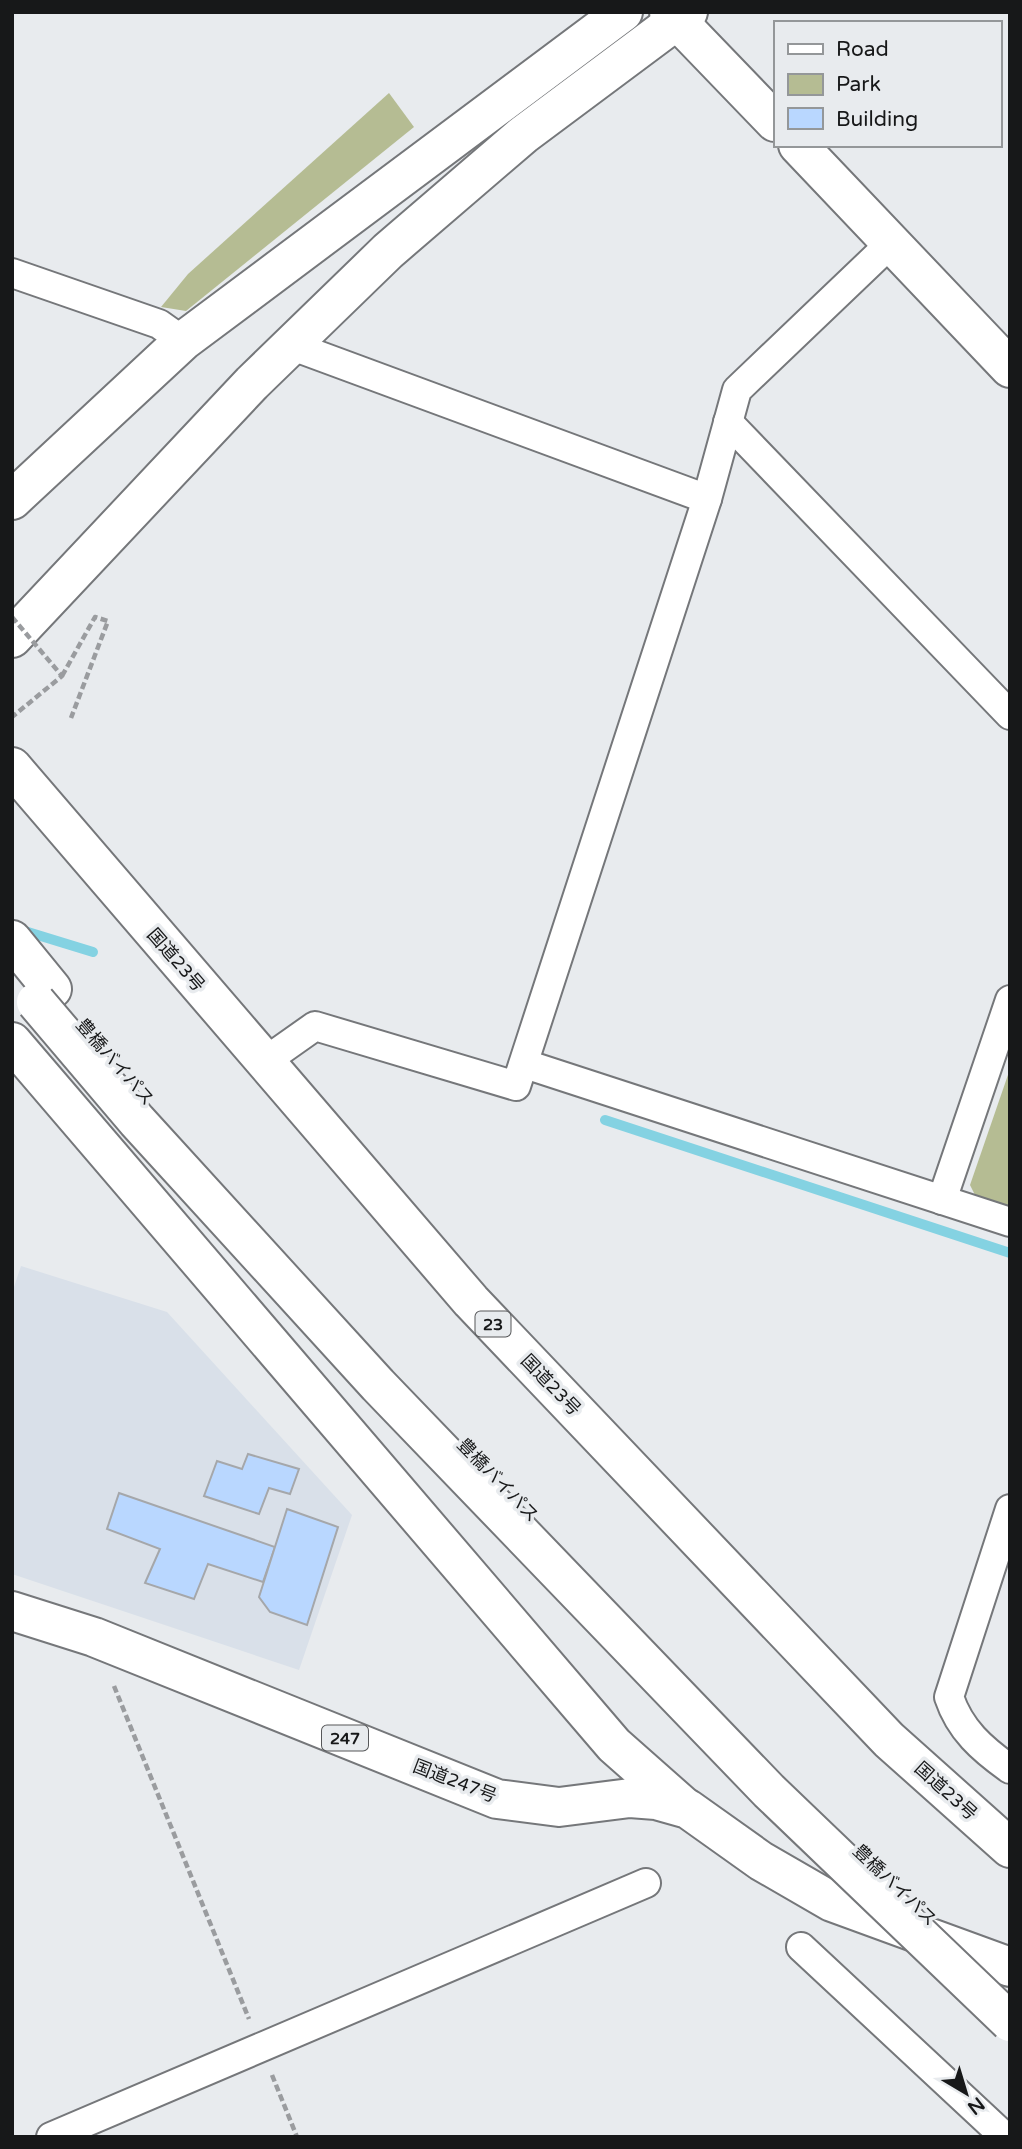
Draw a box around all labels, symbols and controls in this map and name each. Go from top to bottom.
legend [774,21,1001,147]
text: Road [836,37,889,62]
text: Park [836,72,881,97]
text: Building [836,107,918,132]
street label: 国道23号 [143,924,209,996]
street label: 豊橋バイパス [71,1014,159,1110]
road number: 23 [476,1312,510,1336]
street label: 国道23号 [516,1350,586,1420]
street label: 豊橋バイパス [453,1434,543,1526]
road number: 247 [322,1726,368,1750]
street label: 国道247号 [410,1755,500,1807]
street label: 国道23号 [910,1757,982,1825]
street label: 豊橋バイパス [849,1840,941,1930]
north arrow [931,2058,1001,2128]
text: N [963,2092,989,2119]

